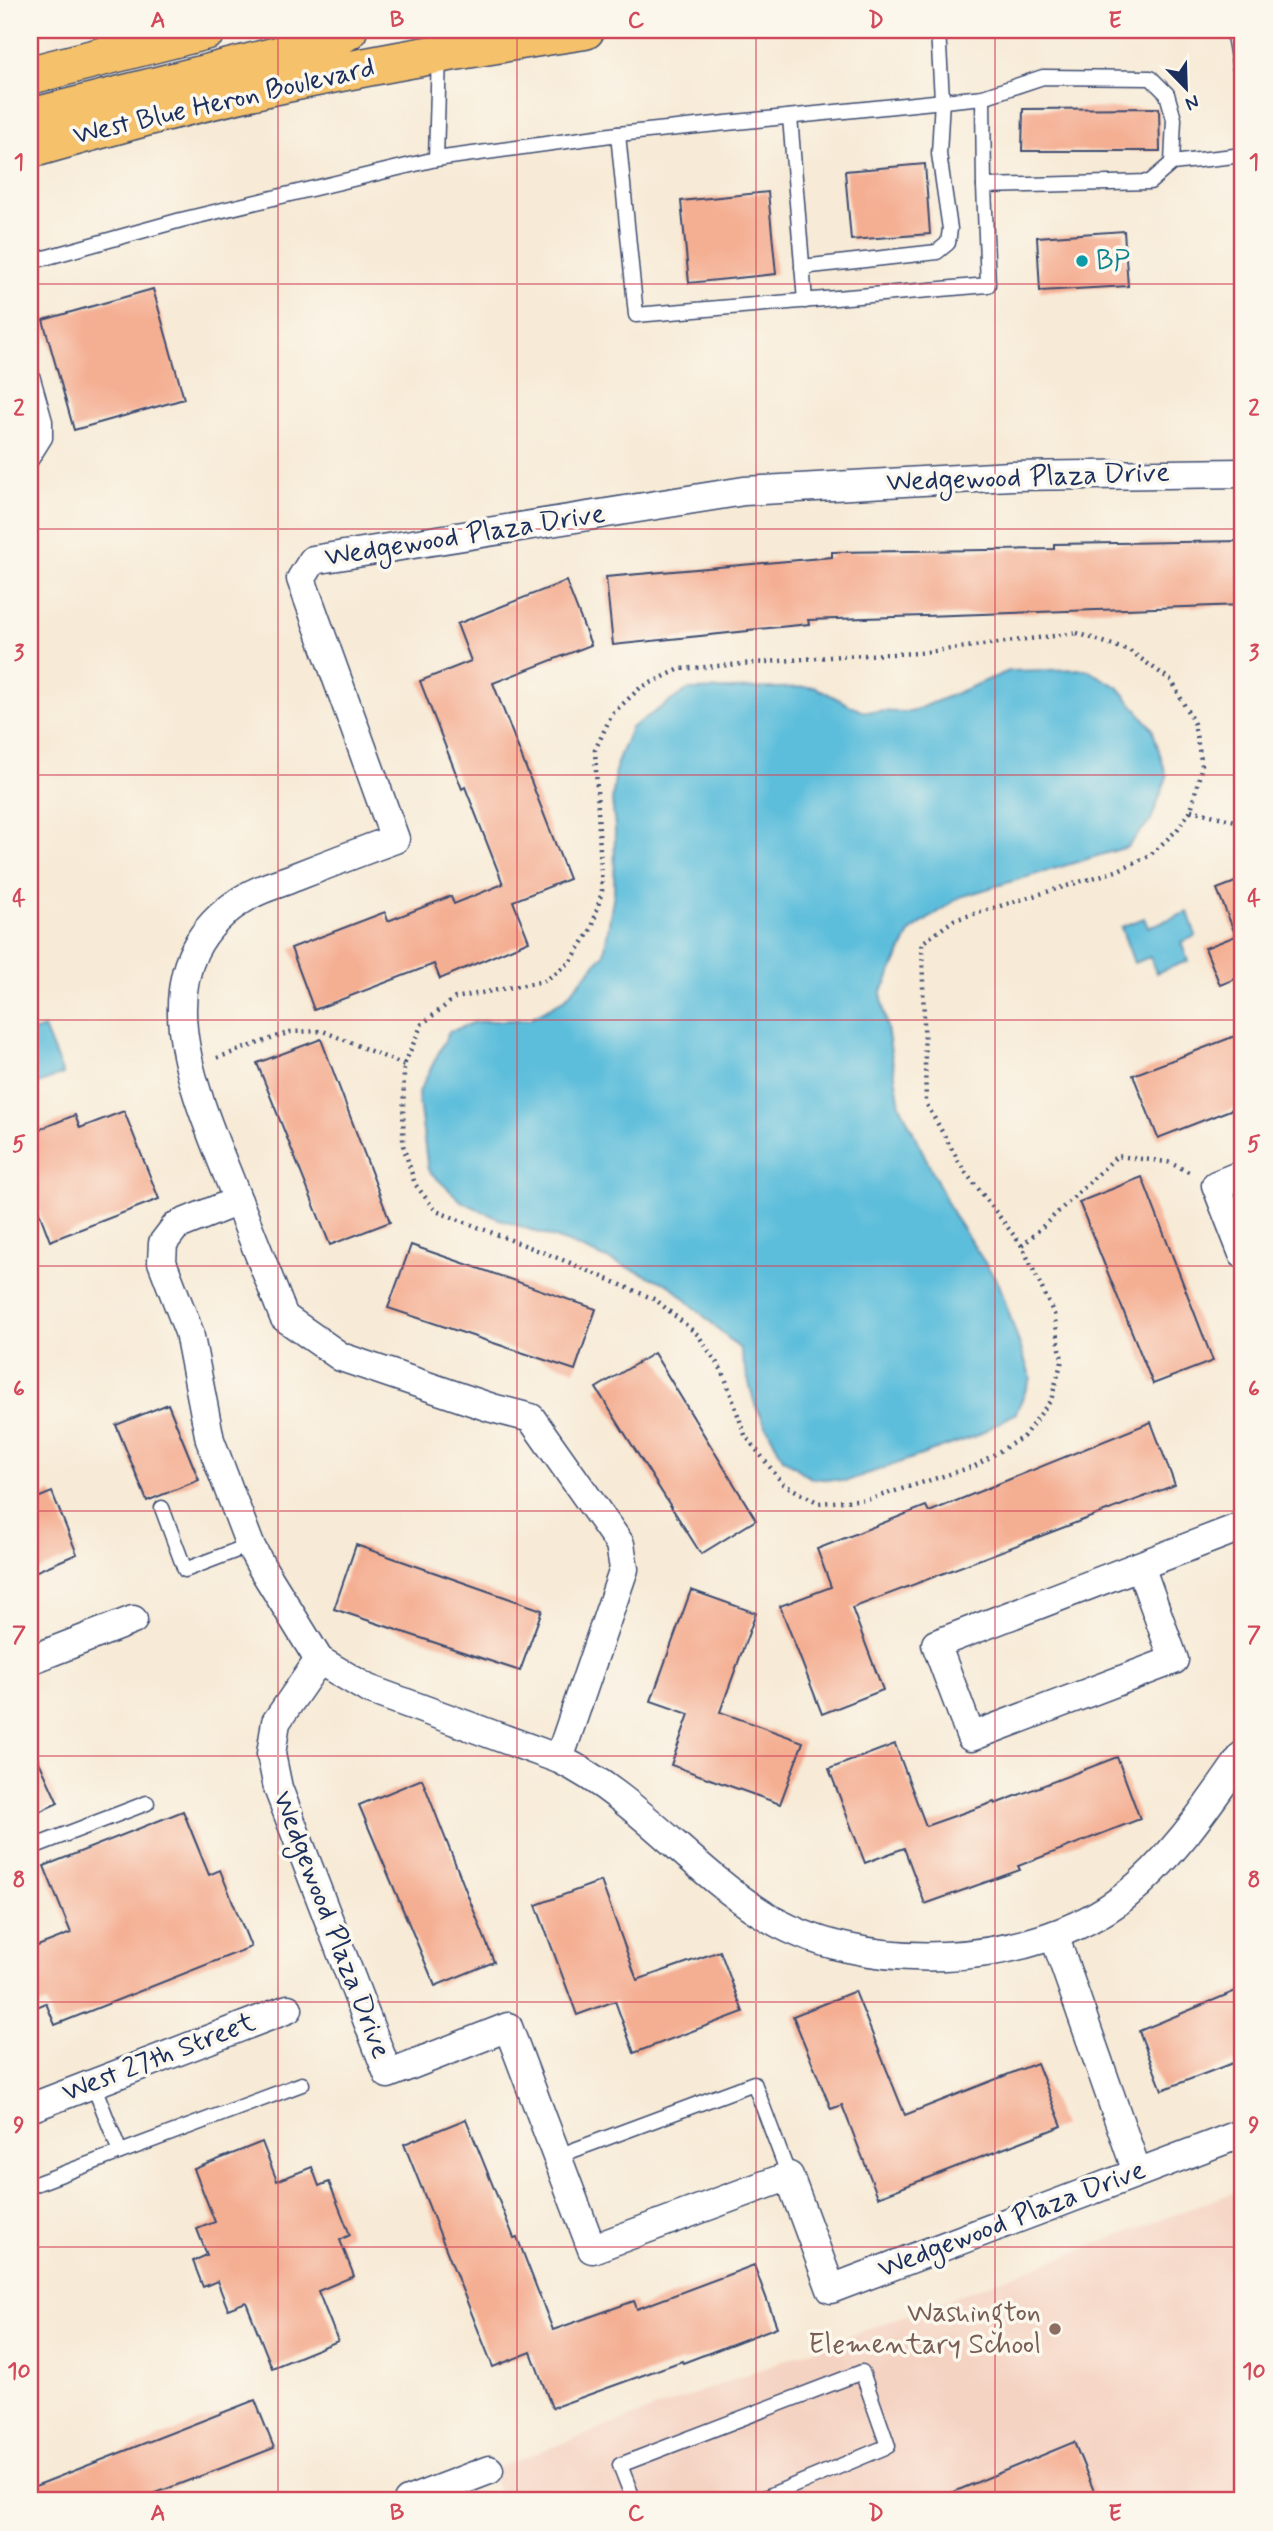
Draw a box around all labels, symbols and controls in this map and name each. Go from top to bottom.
text: A [150,6,166,36]
text: B [390,6,405,36]
text: C [628,6,645,36]
text: D [868,6,884,36]
text: E [1108,6,1122,36]
street label: West Blue Heron Boulevard [70,49,378,155]
north arrow [1150,52,1220,122]
text: N [1181,88,1203,116]
text: 1 [14,148,24,178]
text: 1 [1249,148,1259,178]
place label: BP [1096,243,1130,280]
marker: BP [1074,253,1090,269]
text: 2 [13,394,25,424]
text: 2 [1248,394,1260,424]
street label: Wedgewood Plaza Drive [886,455,1170,503]
street label: Wedgewood Plaza Drive [322,496,608,578]
text: 3 [14,639,25,669]
text: 3 [1249,639,1260,669]
text: 4 [12,884,26,914]
text: 4 [1247,884,1261,914]
text: 5 [12,1130,26,1160]
text: 5 [1247,1130,1261,1160]
text: 6 [13,1375,25,1405]
text: 6 [1248,1375,1260,1405]
text: 7 [12,1621,26,1651]
text: 7 [1247,1621,1261,1651]
street label: Wedgewood Plaza Drive [261,1786,399,2065]
text: 8 [13,1866,25,1896]
text: 8 [1248,1866,1260,1896]
street label: West 27th Street [57,2004,261,2112]
text: 9 [13,2111,25,2141]
text: 9 [1248,2111,1260,2141]
street label: Wedgewood Plaza Drive [873,2152,1152,2290]
place label: Washington Elementary School [808,2295,1041,2364]
marker: Washington Elementary School [1047,2321,1063,2337]
text: 10 [7,2357,31,2387]
text: 10 [1242,2357,1266,2387]
text: A [150,2499,166,2529]
text: B [390,2499,405,2529]
text: C [628,2499,645,2529]
text: D [868,2499,884,2529]
text: E [1108,2499,1122,2529]

